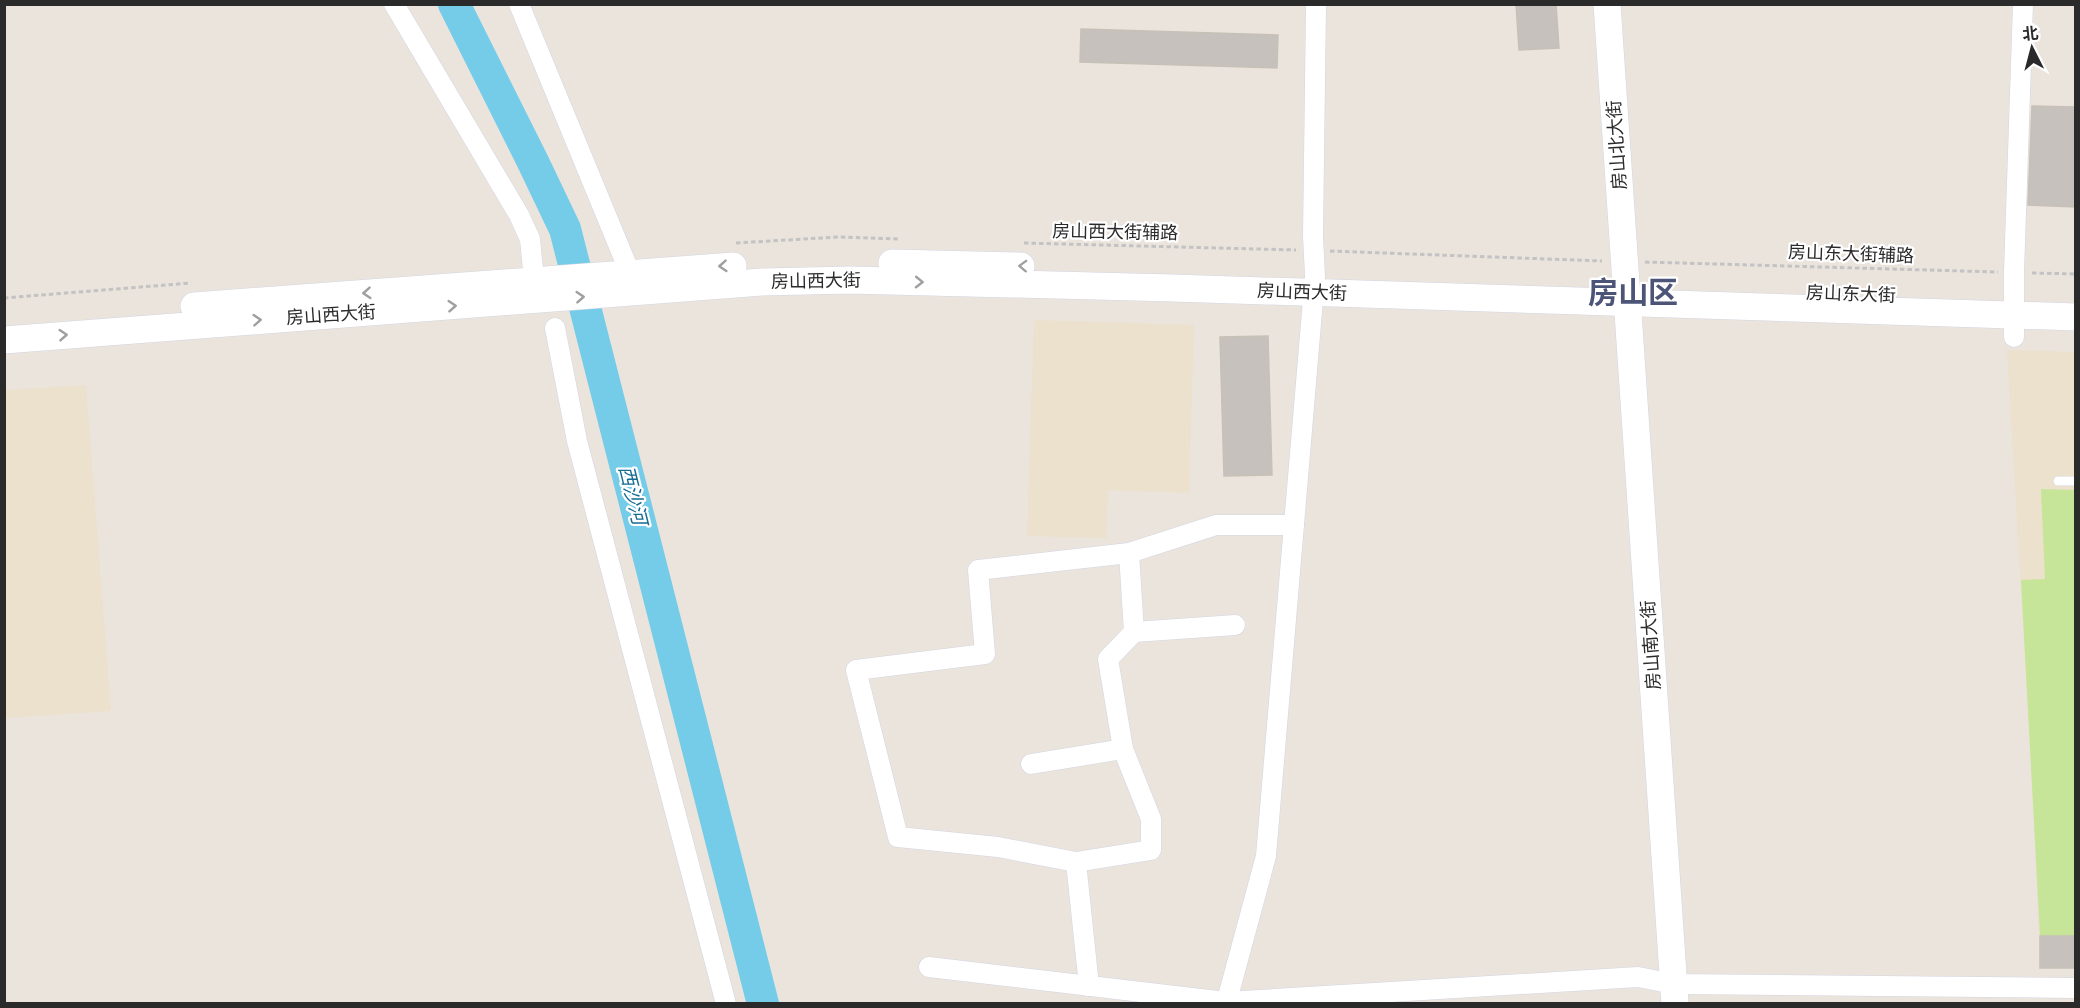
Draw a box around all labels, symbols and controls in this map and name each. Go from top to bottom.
north arrow [2002,18,2062,78]
text: 北 [2021,22,2039,44]
street label: 房山北大街 [1602,99,1631,191]
street label: 房山西大街辅路 [1052,219,1178,244]
street label: 房山东大街辅路 [1788,240,1914,267]
one-way arrow [1019,259,1028,272]
one-way arrow [719,260,728,273]
street label: 房山西大街 [771,268,861,293]
district label: 房山区 [1588,272,1678,311]
one-way arrow [914,275,923,288]
street label: 房山西大街 [1257,278,1347,305]
street label: 房山东大街 [1806,280,1896,307]
one-way arrow [362,286,371,299]
one-way arrow [576,290,585,303]
street label: 房山西大街 [285,300,377,329]
one-way arrow [447,300,456,313]
one-way arrow [253,314,262,327]
one-way arrow [58,329,67,342]
water label: 西沙河 [613,463,654,531]
street label: 房山南大街 [1636,599,1665,691]

